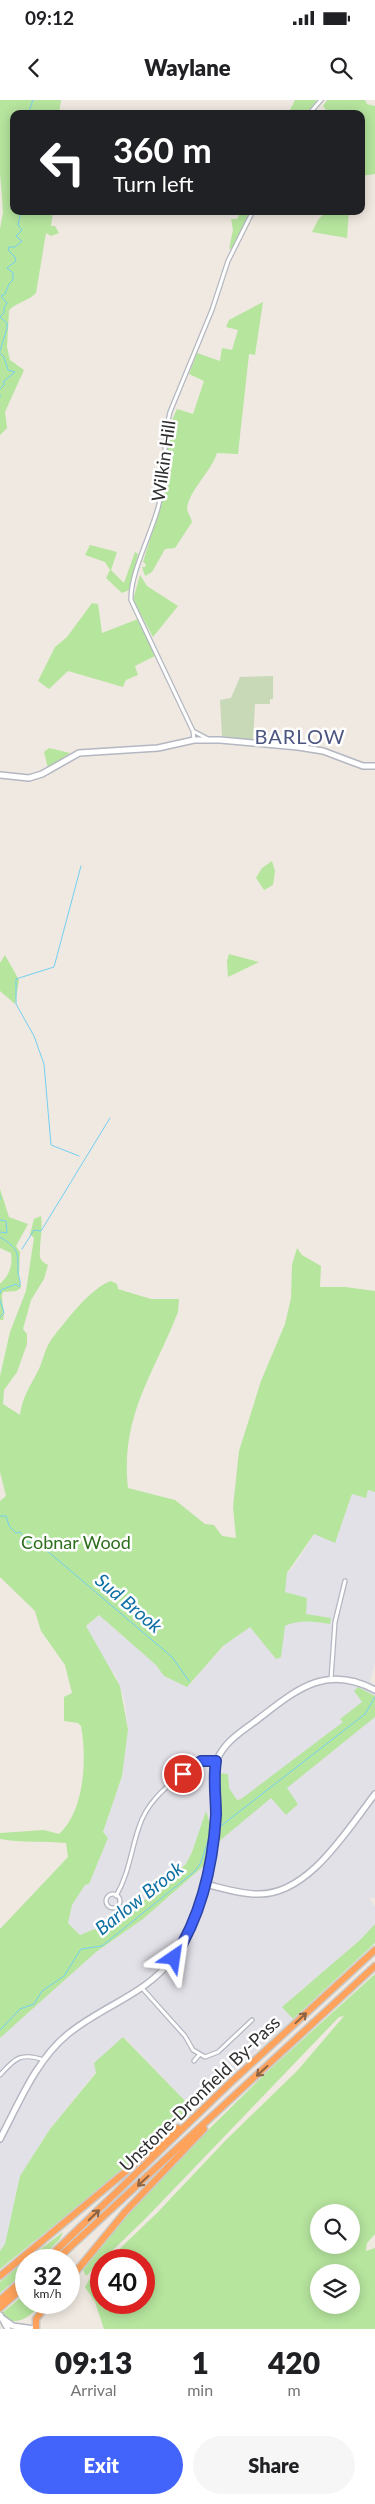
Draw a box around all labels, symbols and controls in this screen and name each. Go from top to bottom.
text: 09:12 [25,6,74,29]
icon: back [20,54,48,82]
text: Waylane [144,54,231,81]
icon: search [327,54,355,82]
text: 360 m [113,128,212,170]
icon: left [30,130,95,195]
text: Turn left [113,170,194,197]
street label: Wilkin Hill [146,419,180,503]
district label: BARLOW [255,724,345,748]
park label: Cobnar Wood [21,1531,131,1553]
water label: Sud Brook [91,1568,168,1638]
pin [162,1753,204,1795]
icon: arrive [169,1760,197,1788]
water label: Barlow Brook [90,1855,188,1939]
position arrow [147,1931,199,1983]
street label: Unstone-Dronfield By-Pass [114,2011,284,2176]
one-way arrow [294,2013,307,2024]
one-way arrow [256,2065,269,2077]
one-way arrow [136,2175,149,2187]
map controls [310,2204,360,2314]
button: search [310,2204,360,2254]
one-way arrow [88,2209,101,2221]
speed limit sign: 40 [90,2249,155,2314]
text: 32 [33,2260,62,2290]
button: layers [310,2264,360,2314]
text: km/h [33,2286,62,2301]
text: 09:13 [55,2344,132,2380]
text: 1 [191,2344,209,2380]
text: 420 [268,2344,320,2380]
text: Arrival [71,2380,117,2399]
text: min [187,2380,213,2399]
text: m [287,2380,301,2399]
button: Exit [20,2436,183,2494]
button: Share [193,2436,355,2494]

